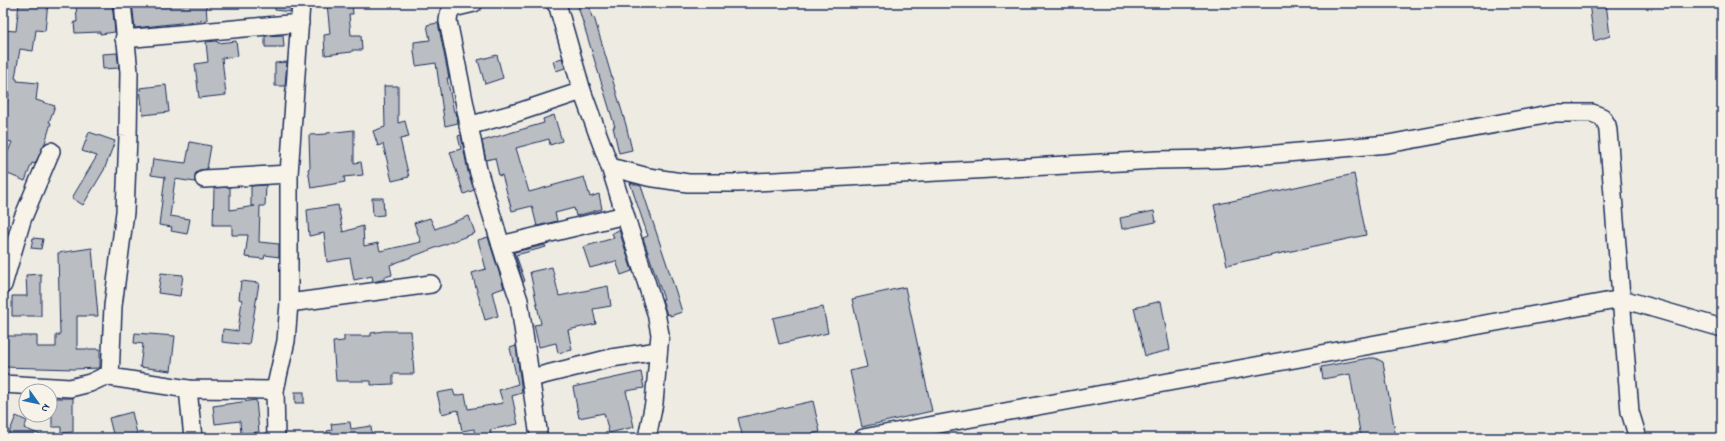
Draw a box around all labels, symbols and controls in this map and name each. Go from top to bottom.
north arrow [18,383,58,423]
text: N [37,400,54,415]

